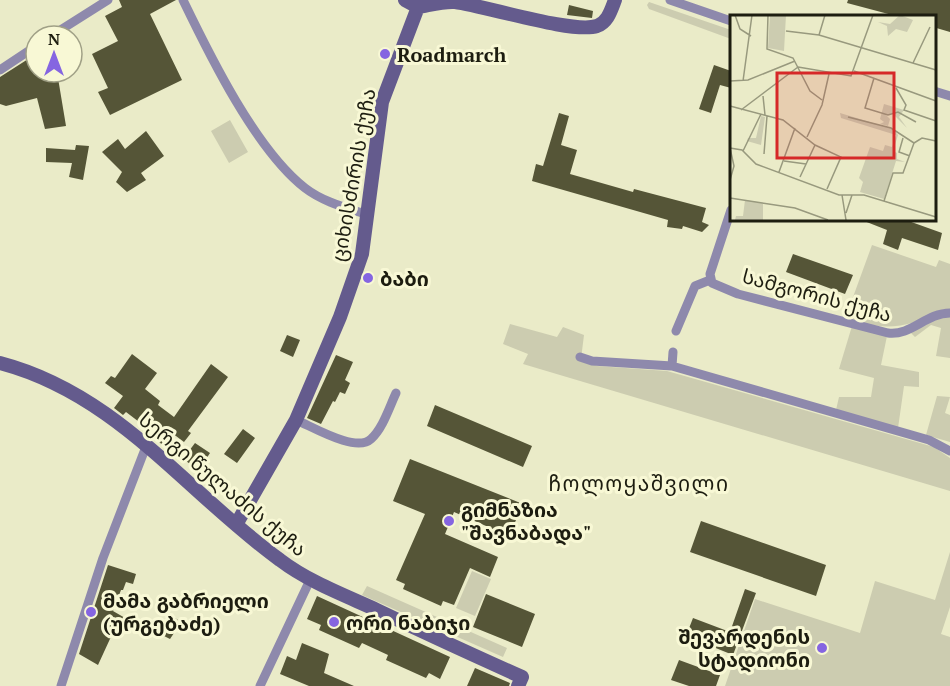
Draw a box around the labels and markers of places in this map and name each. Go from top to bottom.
place label: Roadmarch [397,41,506,68]
marker: Roadmarch [378,47,392,61]
place label: ბაბი [380,265,429,292]
marker: ბაბი [361,271,375,285]
place label: გიმნაზია "შავნაბადა" [461,496,591,546]
marker: გიმნაზია "შავნაბადა" [442,514,456,528]
place label: მამა გაბრიელი (ურგებაძე) [103,587,269,637]
marker: მამა გაბრიელი (ურგებაძე) [84,605,98,619]
place label: ორი ნაბიჯი [346,609,470,636]
marker: ორი ნაბიჯი [327,615,341,629]
place label: შევარდენის სტადიონი [678,623,810,673]
marker: შევარდენის სტადიონი [815,641,829,655]

